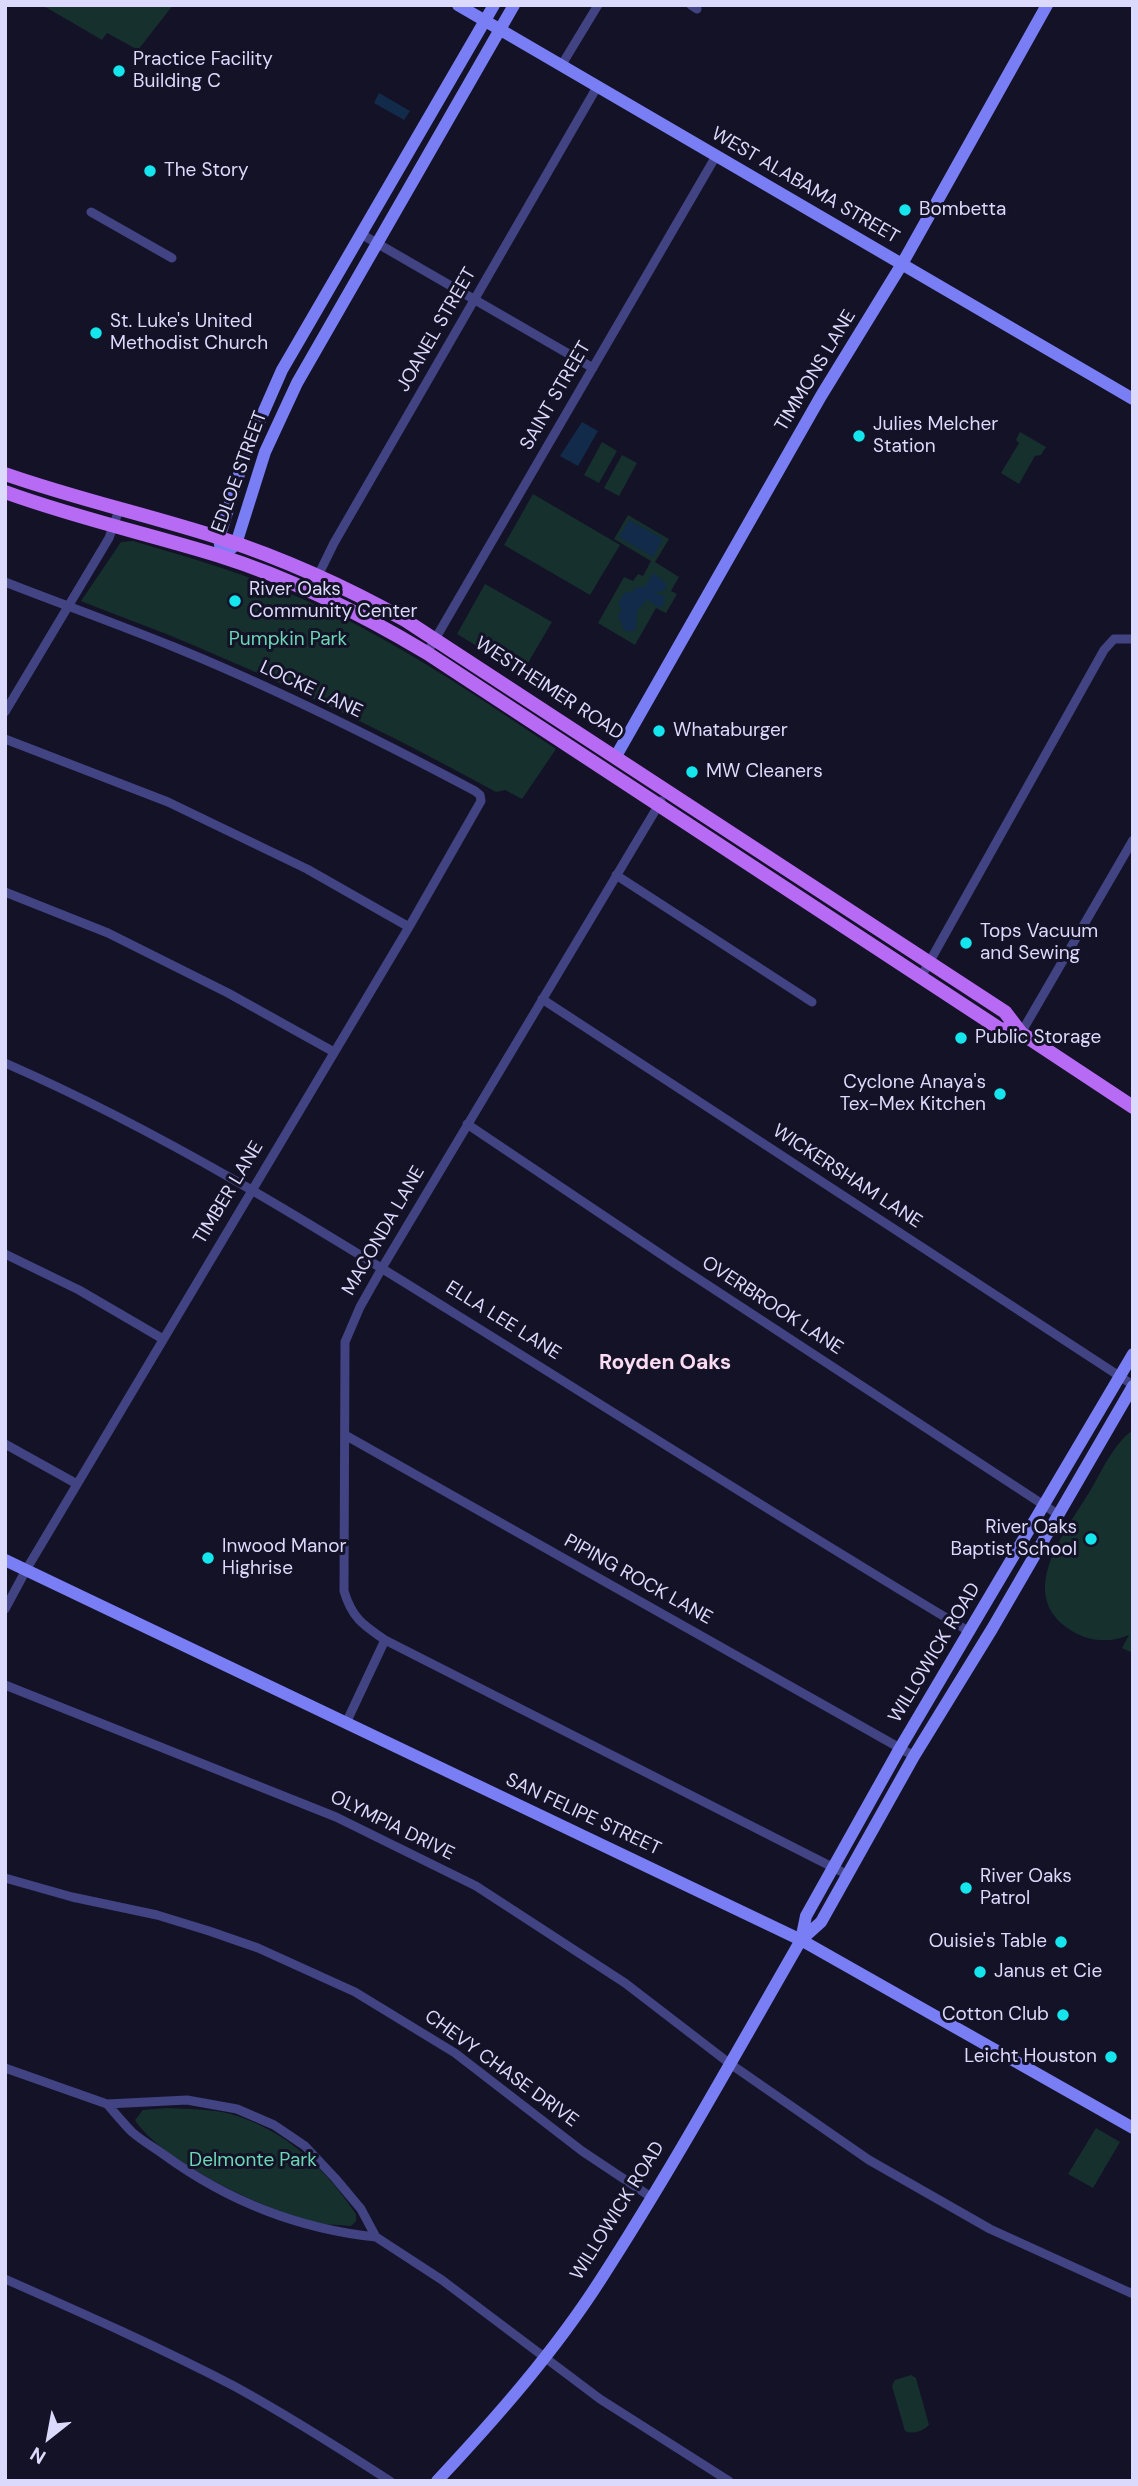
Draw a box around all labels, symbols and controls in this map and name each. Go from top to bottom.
place label: Practice Facility Building C [133,49,273,93]
marker: Practice Facility Building C [111,63,127,79]
street label: WEST ALABAMA STREET [707,123,903,249]
place label: The Story [164,160,248,182]
marker: The Story [142,163,158,179]
place label: Bombetta [919,199,1006,221]
marker: Bombetta [897,202,913,218]
street label: JOANEL STREET [392,264,482,396]
street label: TIMMONS LANE [771,306,861,436]
place label: St. Luke's United Methodist Church [110,311,268,355]
marker: St. Luke's United Methodist Church [88,325,104,341]
street label: SAINT STREET [516,338,596,454]
street label: EDLOE STREET [207,408,273,536]
place label: Julies Melcher Station [873,414,998,458]
marker: Julies Melcher Station [851,428,867,444]
place label: River Oaks Community Center [249,579,417,623]
marker: River Oaks Community Center [227,593,243,609]
park label: Pumpkin Park [229,629,347,651]
street label: WESTHEIMER ROAD [471,632,627,746]
street label: LOCKE LANE [256,656,366,724]
place label: Whataburger [673,720,788,742]
marker: Whataburger [651,723,667,739]
place label: MW Cleaners [706,761,823,783]
marker: MW Cleaners [684,764,700,780]
place label: Tops Vacuum and Sewing [980,921,1098,965]
marker: Tops Vacuum and Sewing [958,935,974,951]
place label: Public Storage [975,1027,1101,1049]
marker: Public Storage [953,1030,969,1046]
place label: Cyclone Anaya's Tex-Mex Kitchen [840,1072,986,1116]
marker: Cyclone Anaya's Tex-Mex Kitchen [992,1086,1008,1102]
street label: WICKERSHAM LANE [768,1120,926,1234]
street label: TIMBER LANE [189,1137,269,1249]
street label: MACONDA LANE [338,1162,430,1300]
street label: OVERBROOK LANE [697,1252,847,1360]
street label: ELLA LEE LANE [441,1277,565,1365]
district label: Royden Oaks [599,1350,731,1376]
place label: River Oaks Baptist School [950,1517,1077,1561]
street label: PIPING ROCK LANE [560,1530,716,1630]
marker: River Oaks Baptist School [1083,1531,1099,1547]
place label: Inwood Manor Highrise [222,1536,347,1580]
marker: Inwood Manor Highrise [200,1550,216,1566]
street label: WILLOWICK ROAD [884,1579,986,1727]
street label: SAN FELIPE STREET [502,1769,664,1861]
street label: OLYMPIA DRIVE [326,1786,458,1866]
place label: River Oaks Patrol [980,1866,1072,1910]
marker: River Oaks Patrol [958,1880,974,1896]
place label: Ouisie's Table [929,1931,1047,1953]
marker: Ouisie's Table [1053,1934,1069,1950]
place label: Janus et Cie [994,1961,1102,1983]
marker: Janus et Cie [972,1964,988,1980]
place label: Cotton Club [942,2004,1049,2026]
street label: CHEVY CHASE DRIVE [420,2006,582,2132]
marker: Cotton Club [1055,2007,1071,2023]
place label: Leicht Houston [964,2046,1097,2068]
marker: Leicht Houston [1103,2049,1119,2065]
street label: WILLOWICK ROAD [566,2137,670,2285]
park label: Delmonte Park [189,2150,317,2172]
north arrow [14,2402,84,2472]
text: N [26,2441,50,2470]

